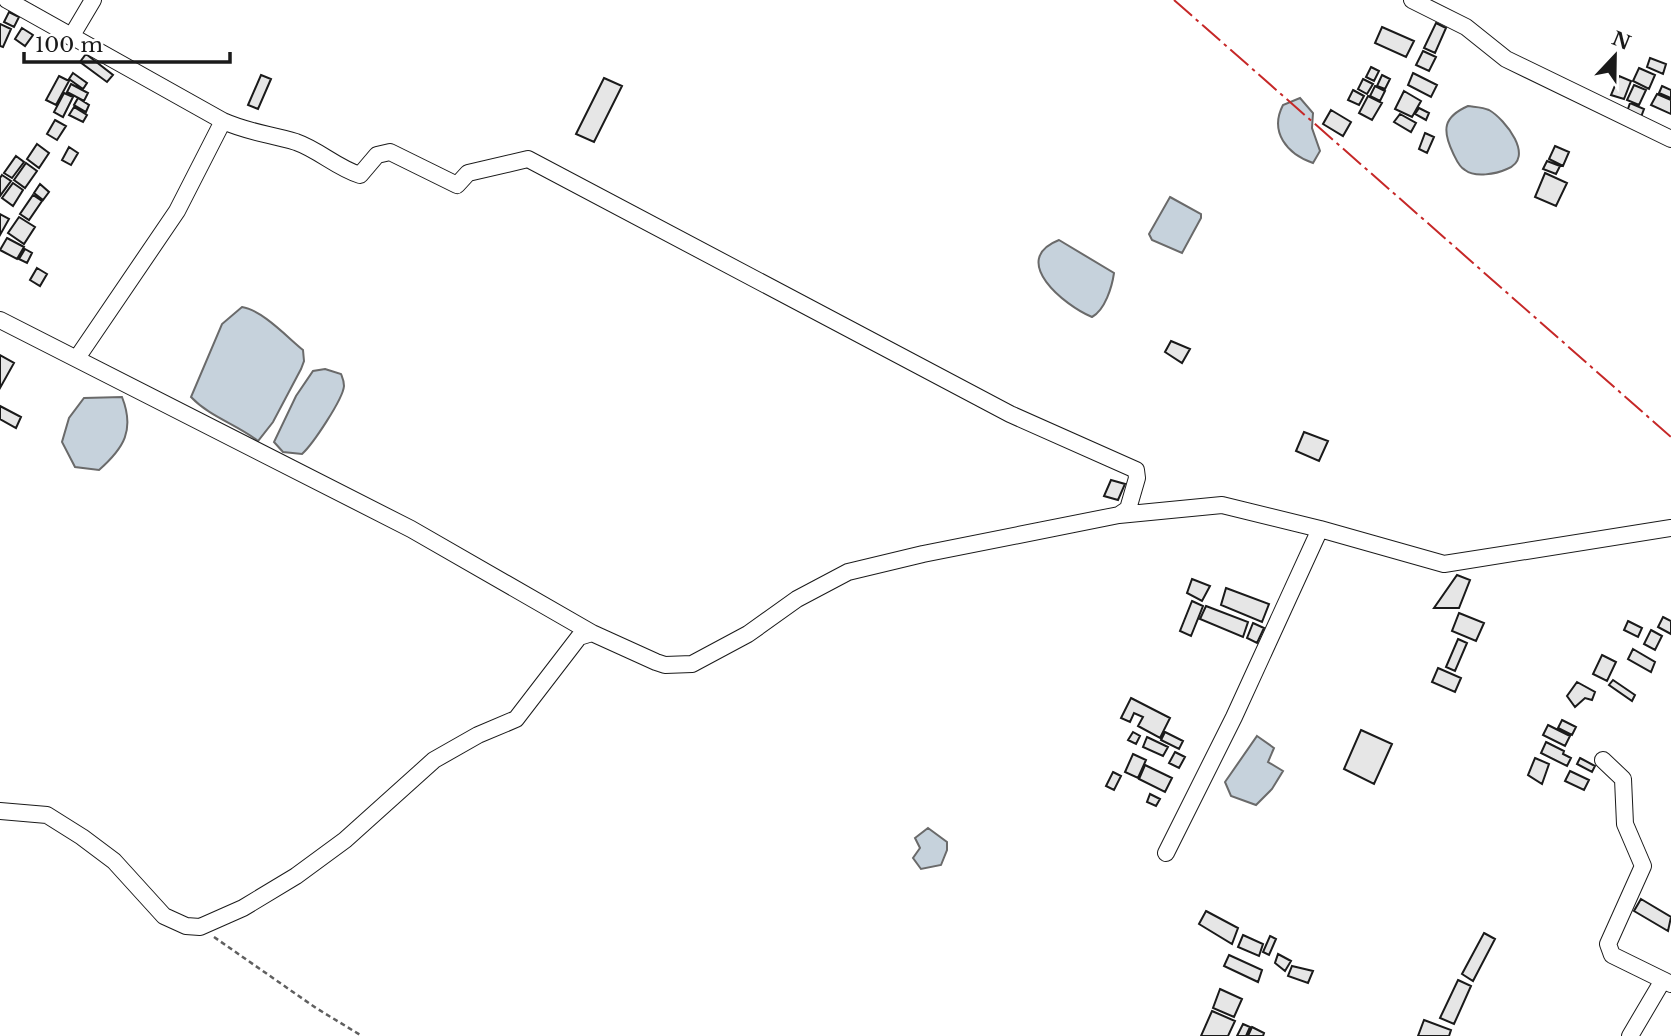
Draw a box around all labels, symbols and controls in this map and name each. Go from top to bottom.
scale bar [24,21,231,65]
north arrow [1580,21,1650,91]
text: N [1609,27,1634,55]
text: 100 m [35,32,103,58]

